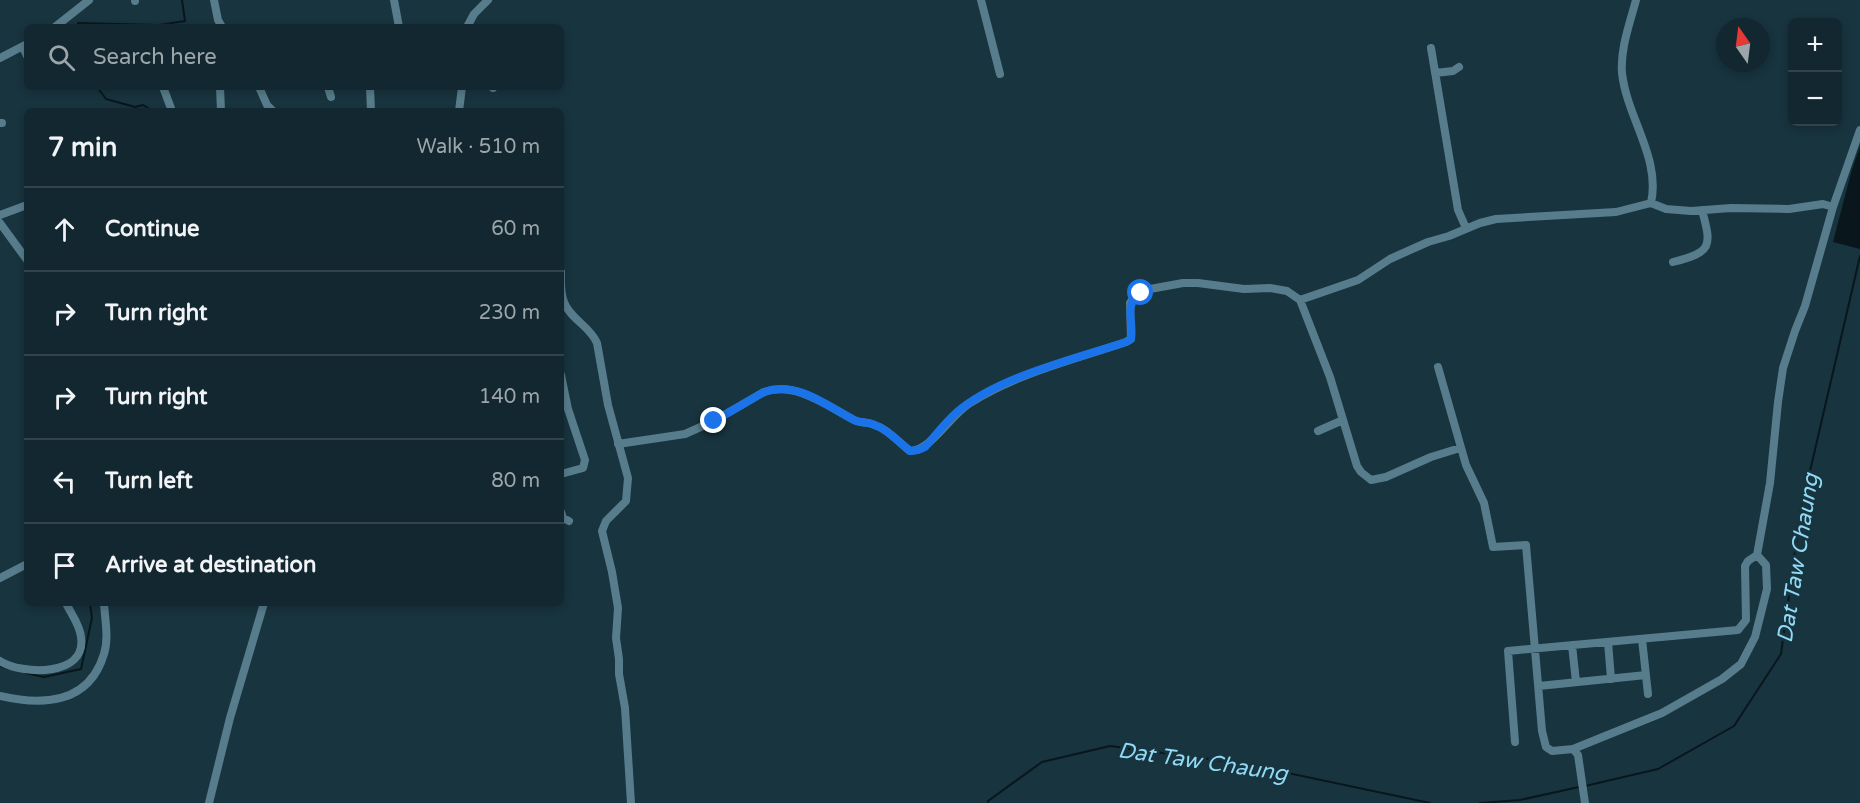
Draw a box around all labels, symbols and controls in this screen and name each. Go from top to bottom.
north arrow [1716,18,1770,72]
map controls [1788,18,1842,126]
button: + [1788,18,1842,72]
search box [24,24,564,90]
icon: search [45,41,78,74]
text: Search here [93,44,217,70]
button: − [1788,72,1842,126]
text: 7 min [48,132,117,163]
text: Walk · 510 m [417,135,540,159]
icon: ahead [48,213,81,246]
text: Continue [105,216,200,242]
text: 60 m [491,217,540,241]
route start [1127,279,1153,305]
icon: right [48,297,81,330]
text: Turn right [105,300,207,326]
text: 230 m [479,301,540,325]
icon: right [48,381,81,414]
text: Turn right [105,384,207,410]
text: 140 m [479,385,540,409]
route end [700,407,726,433]
icon: left [48,465,81,498]
text: Turn left [105,468,193,494]
text: 80 m [491,469,540,493]
water label: Dat Taw Chaung [1772,471,1824,645]
icon: arrive [48,549,81,582]
text: Arrive at destination [105,552,316,578]
water label: Dat Taw Chaung [1116,737,1290,787]

